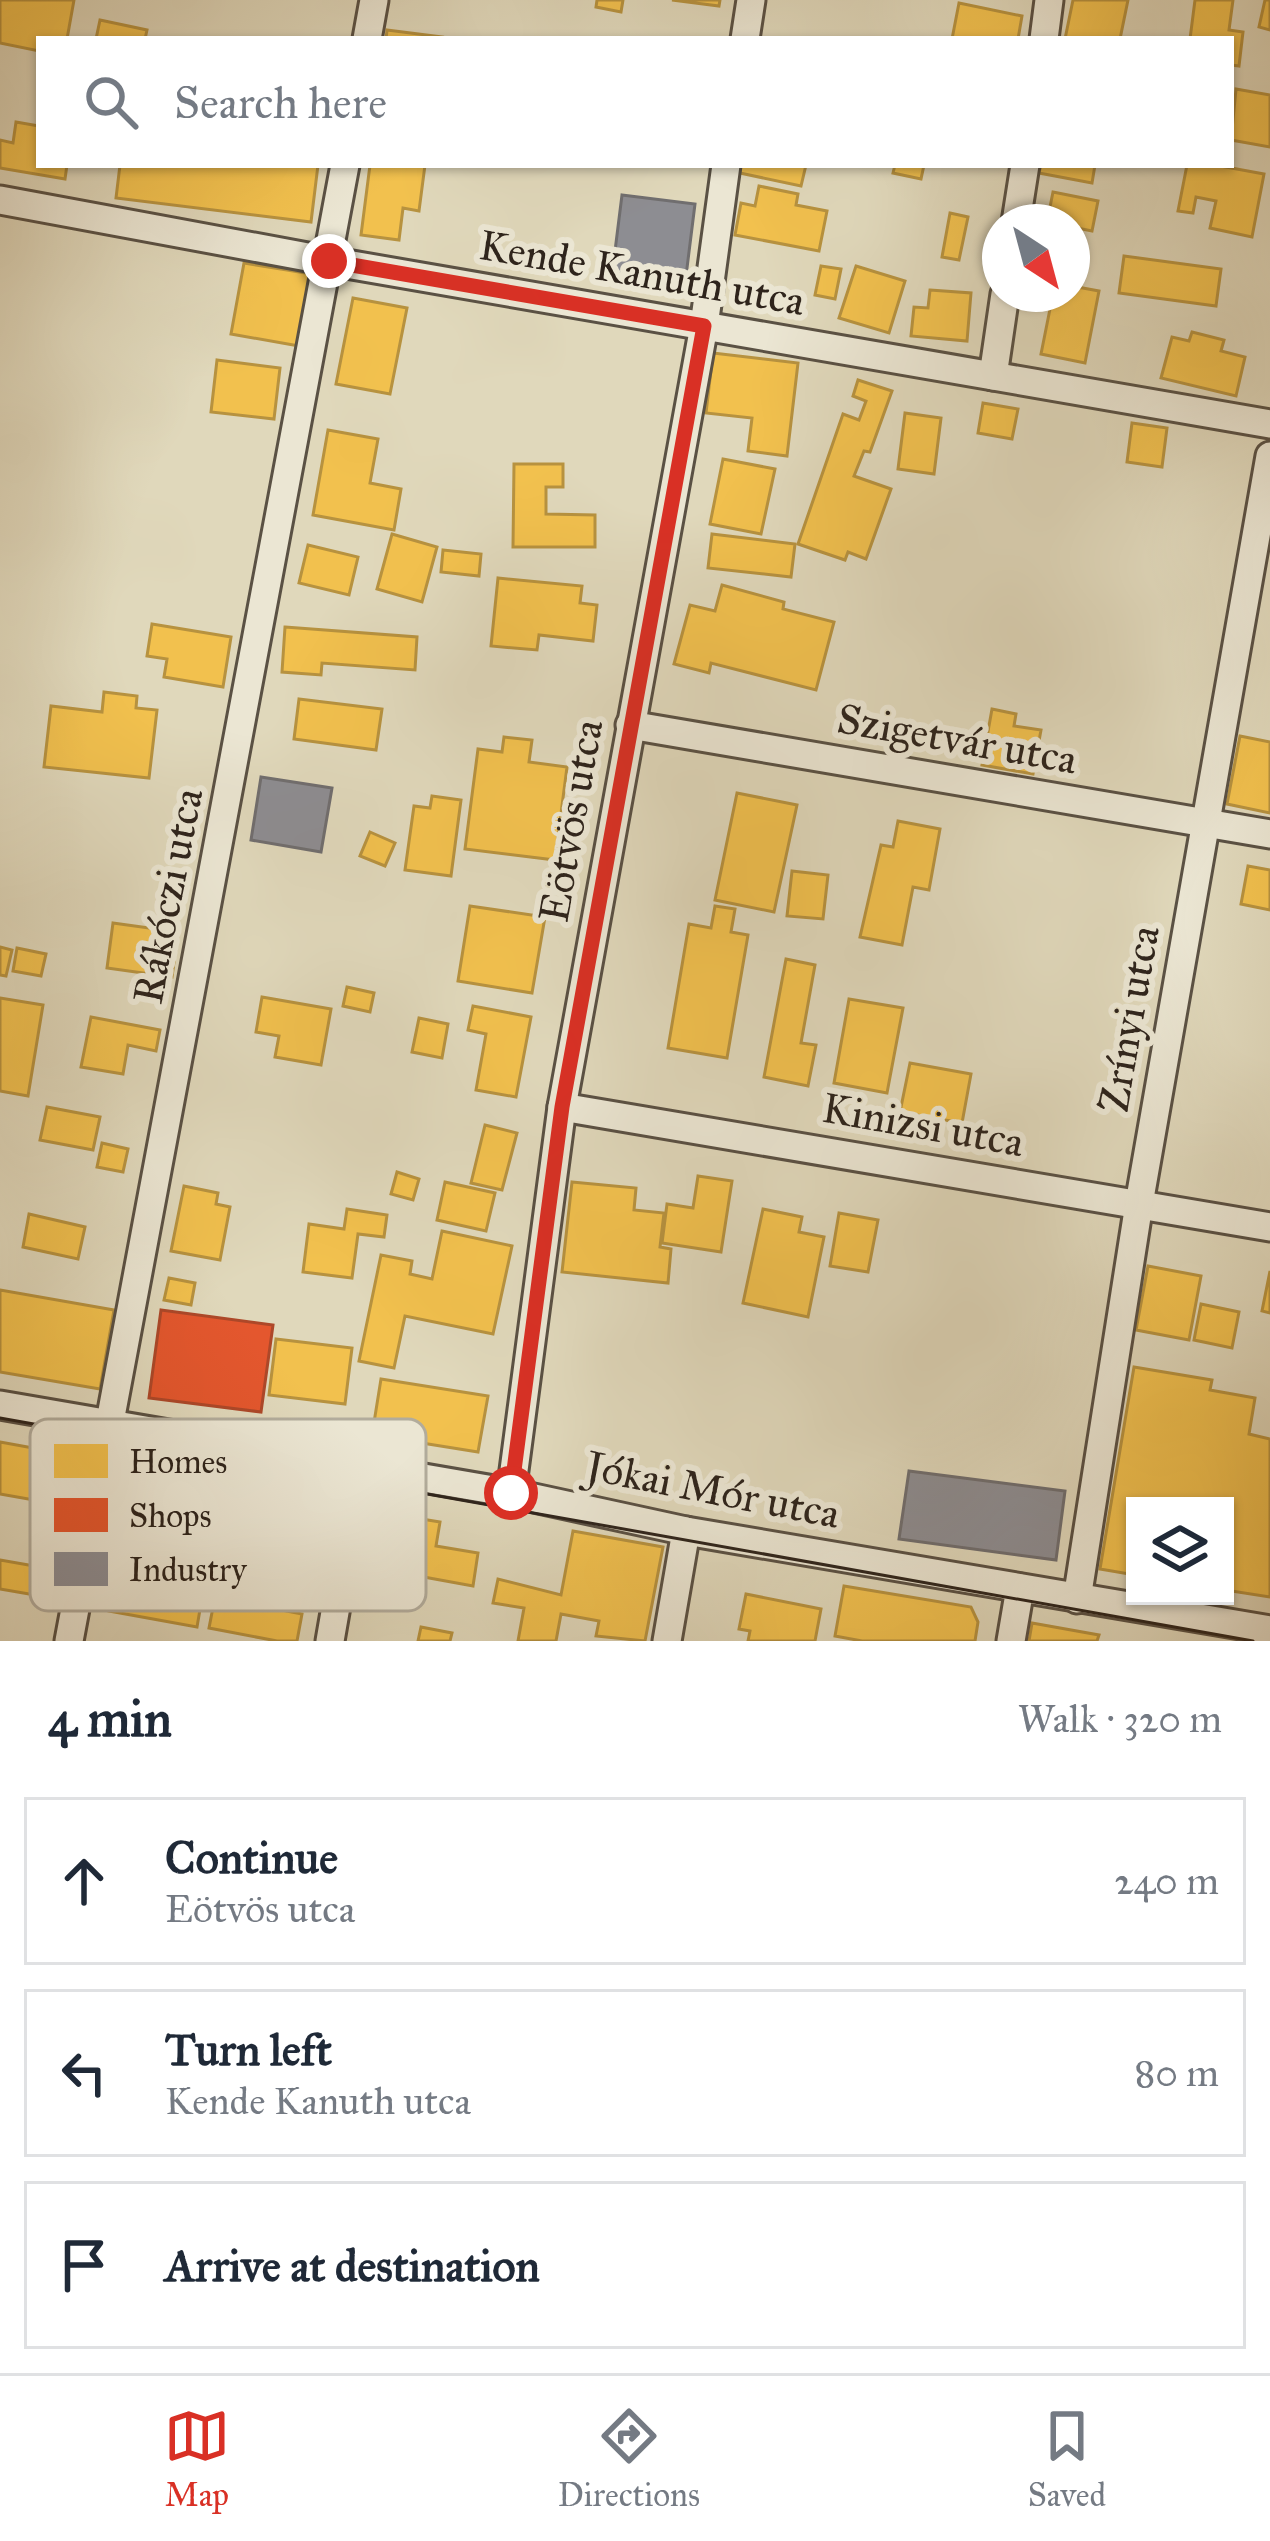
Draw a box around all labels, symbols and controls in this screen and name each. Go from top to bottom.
search box [36,36,1234,168]
icon: search [78,69,144,135]
text: Search here [174,75,387,130]
north arrow [982,204,1090,312]
street label: Kende Kanuth utca [475,219,809,327]
route end [302,234,356,288]
street label: Szigetvár utca [833,692,1081,786]
street label: Eötvös utca [528,715,614,926]
street label: Rákóczi utca [122,784,214,1008]
street label: Zrínyi utca [1087,921,1171,1116]
street label: Kinizsi utca [818,1082,1028,1168]
legend [30,1419,426,1611]
street label: Jókai Mór utca [578,1439,844,1540]
text: Homes [129,1442,227,1482]
route start [484,1466,538,1520]
text: Shops [129,1496,212,1536]
map controls [1126,1497,1234,1605]
button: layers [1126,1497,1234,1605]
text: Industry [129,1550,247,1590]
text: 4 min [48,1688,172,1750]
text: Walk · 320 m [1018,1695,1222,1743]
text: Continue [165,1830,338,1885]
icon: ahead [51,1848,117,1914]
text: 240 m [1114,1857,1219,1905]
text: Eötvös utca [165,1885,355,1933]
text: Turn left [165,2022,332,2077]
icon: left [51,2040,117,2106]
text: 80 m [1134,2049,1219,2097]
text: Kende Kanuth utca [165,2077,471,2125]
icon: arrive [51,2232,117,2298]
text: Arrive at destination [165,2238,540,2293]
tab: Map [164,2403,230,2515]
tab: Directions [558,2403,700,2515]
tab: Saved [1028,2403,1106,2515]

